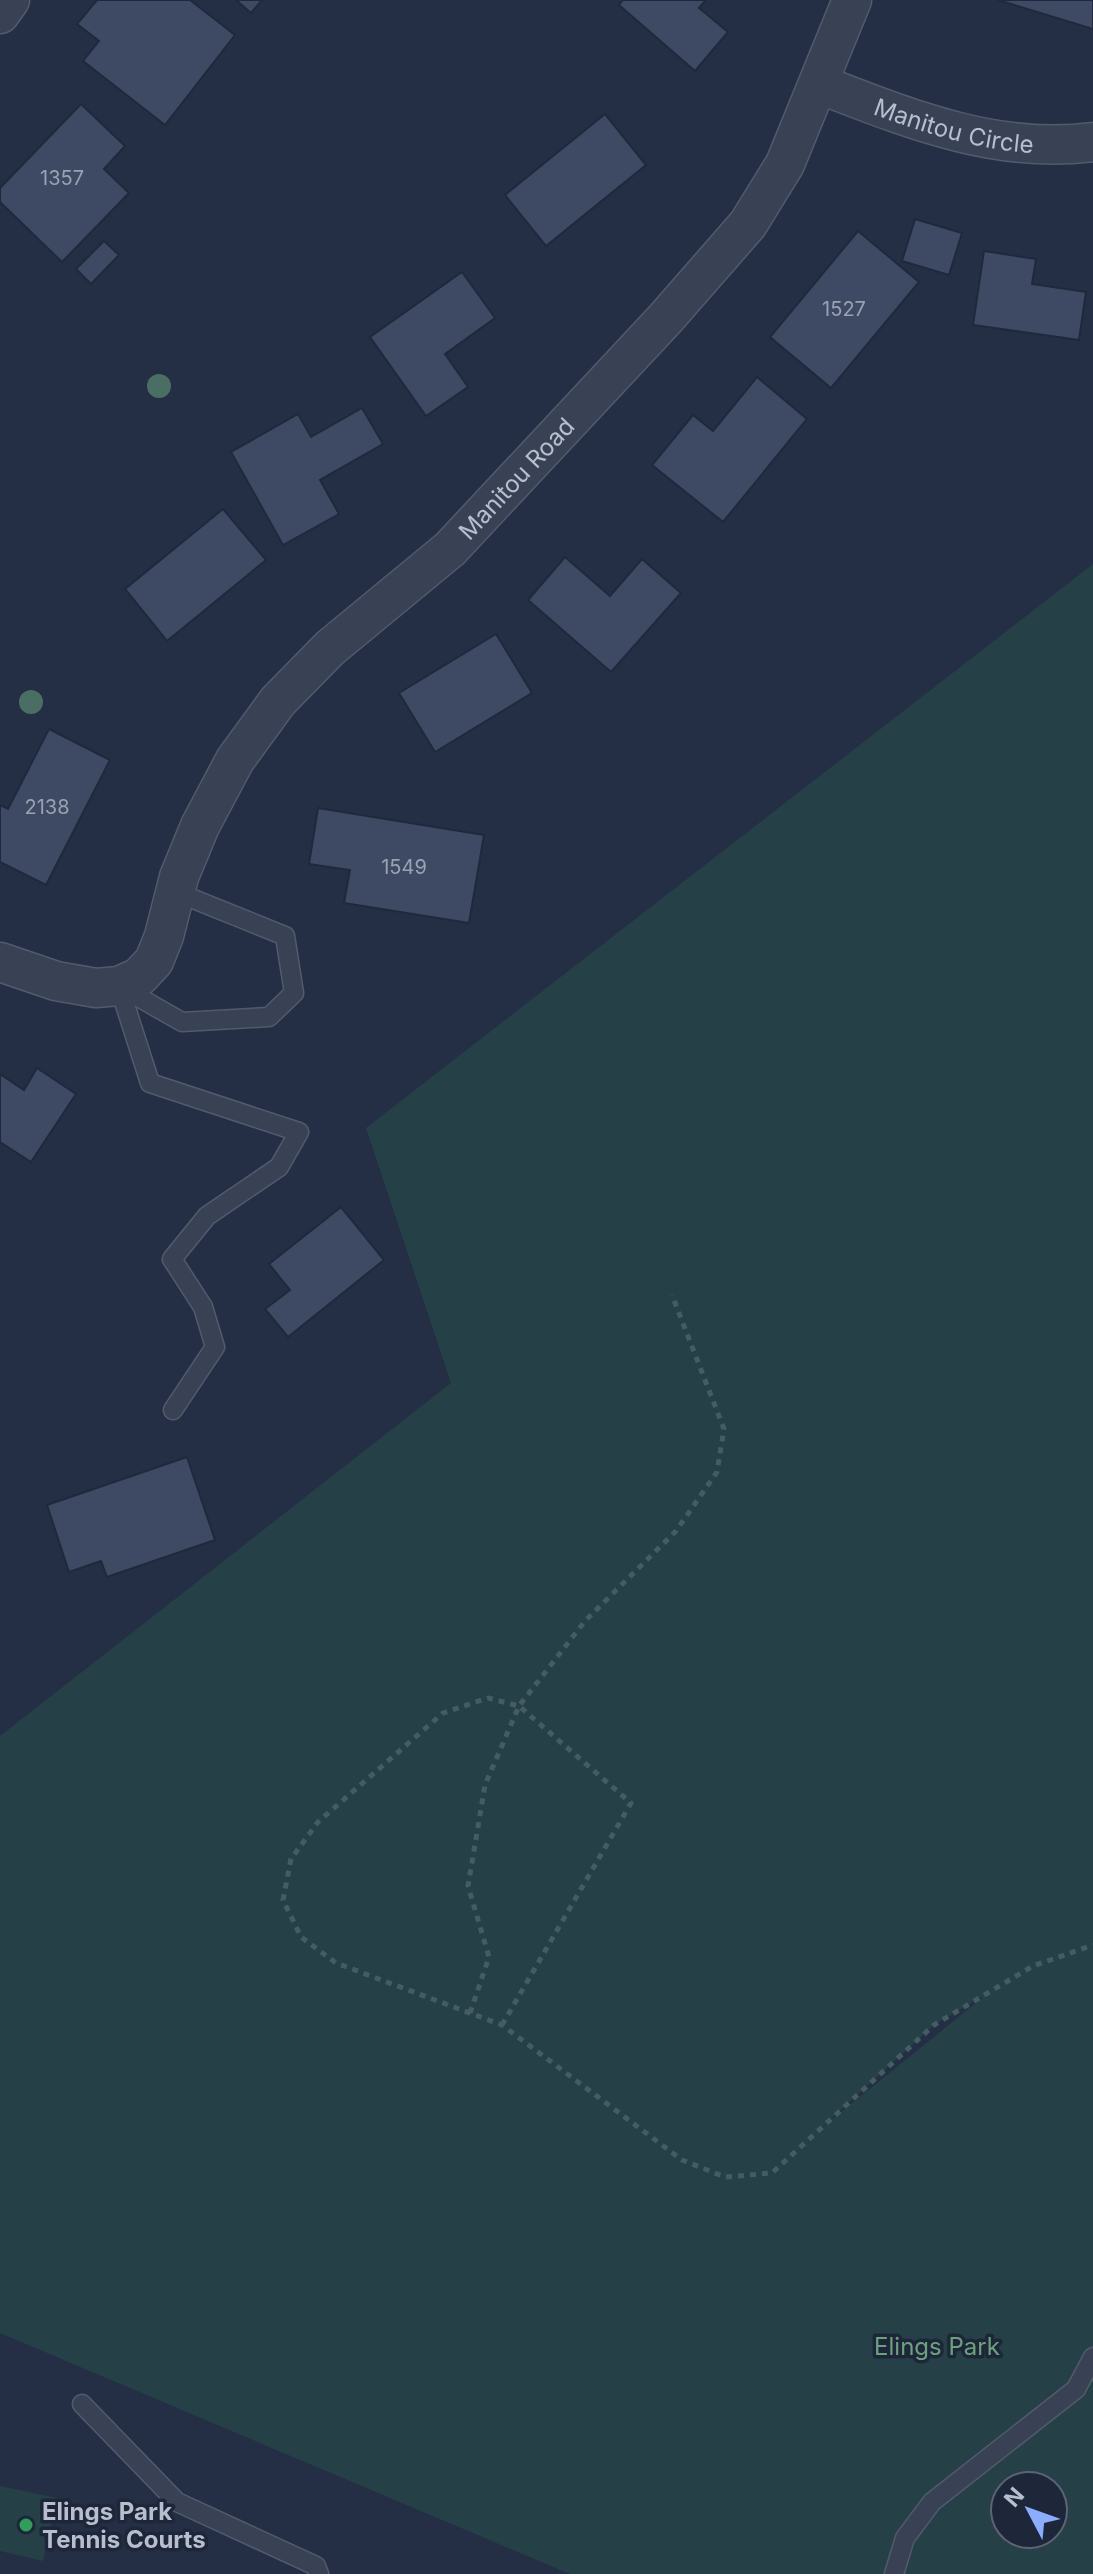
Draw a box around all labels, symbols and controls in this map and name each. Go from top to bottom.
street label: Manitou Circle [870,92,1035,159]
house number: 1357 [40,166,84,190]
house number: 1527 [822,297,866,321]
street label: Manitou Road [452,411,580,545]
house number: 2138 [24,795,70,819]
house number: 1549 [381,855,427,879]
park label: Elings Park [874,2332,1000,2361]
north arrow [989,2470,1069,2550]
text: N [999,2482,1029,2512]
place label: Elings Park Tennis Courts [42,2497,206,2554]
marker: Elings Park Tennis Courts [17,2516,35,2534]

